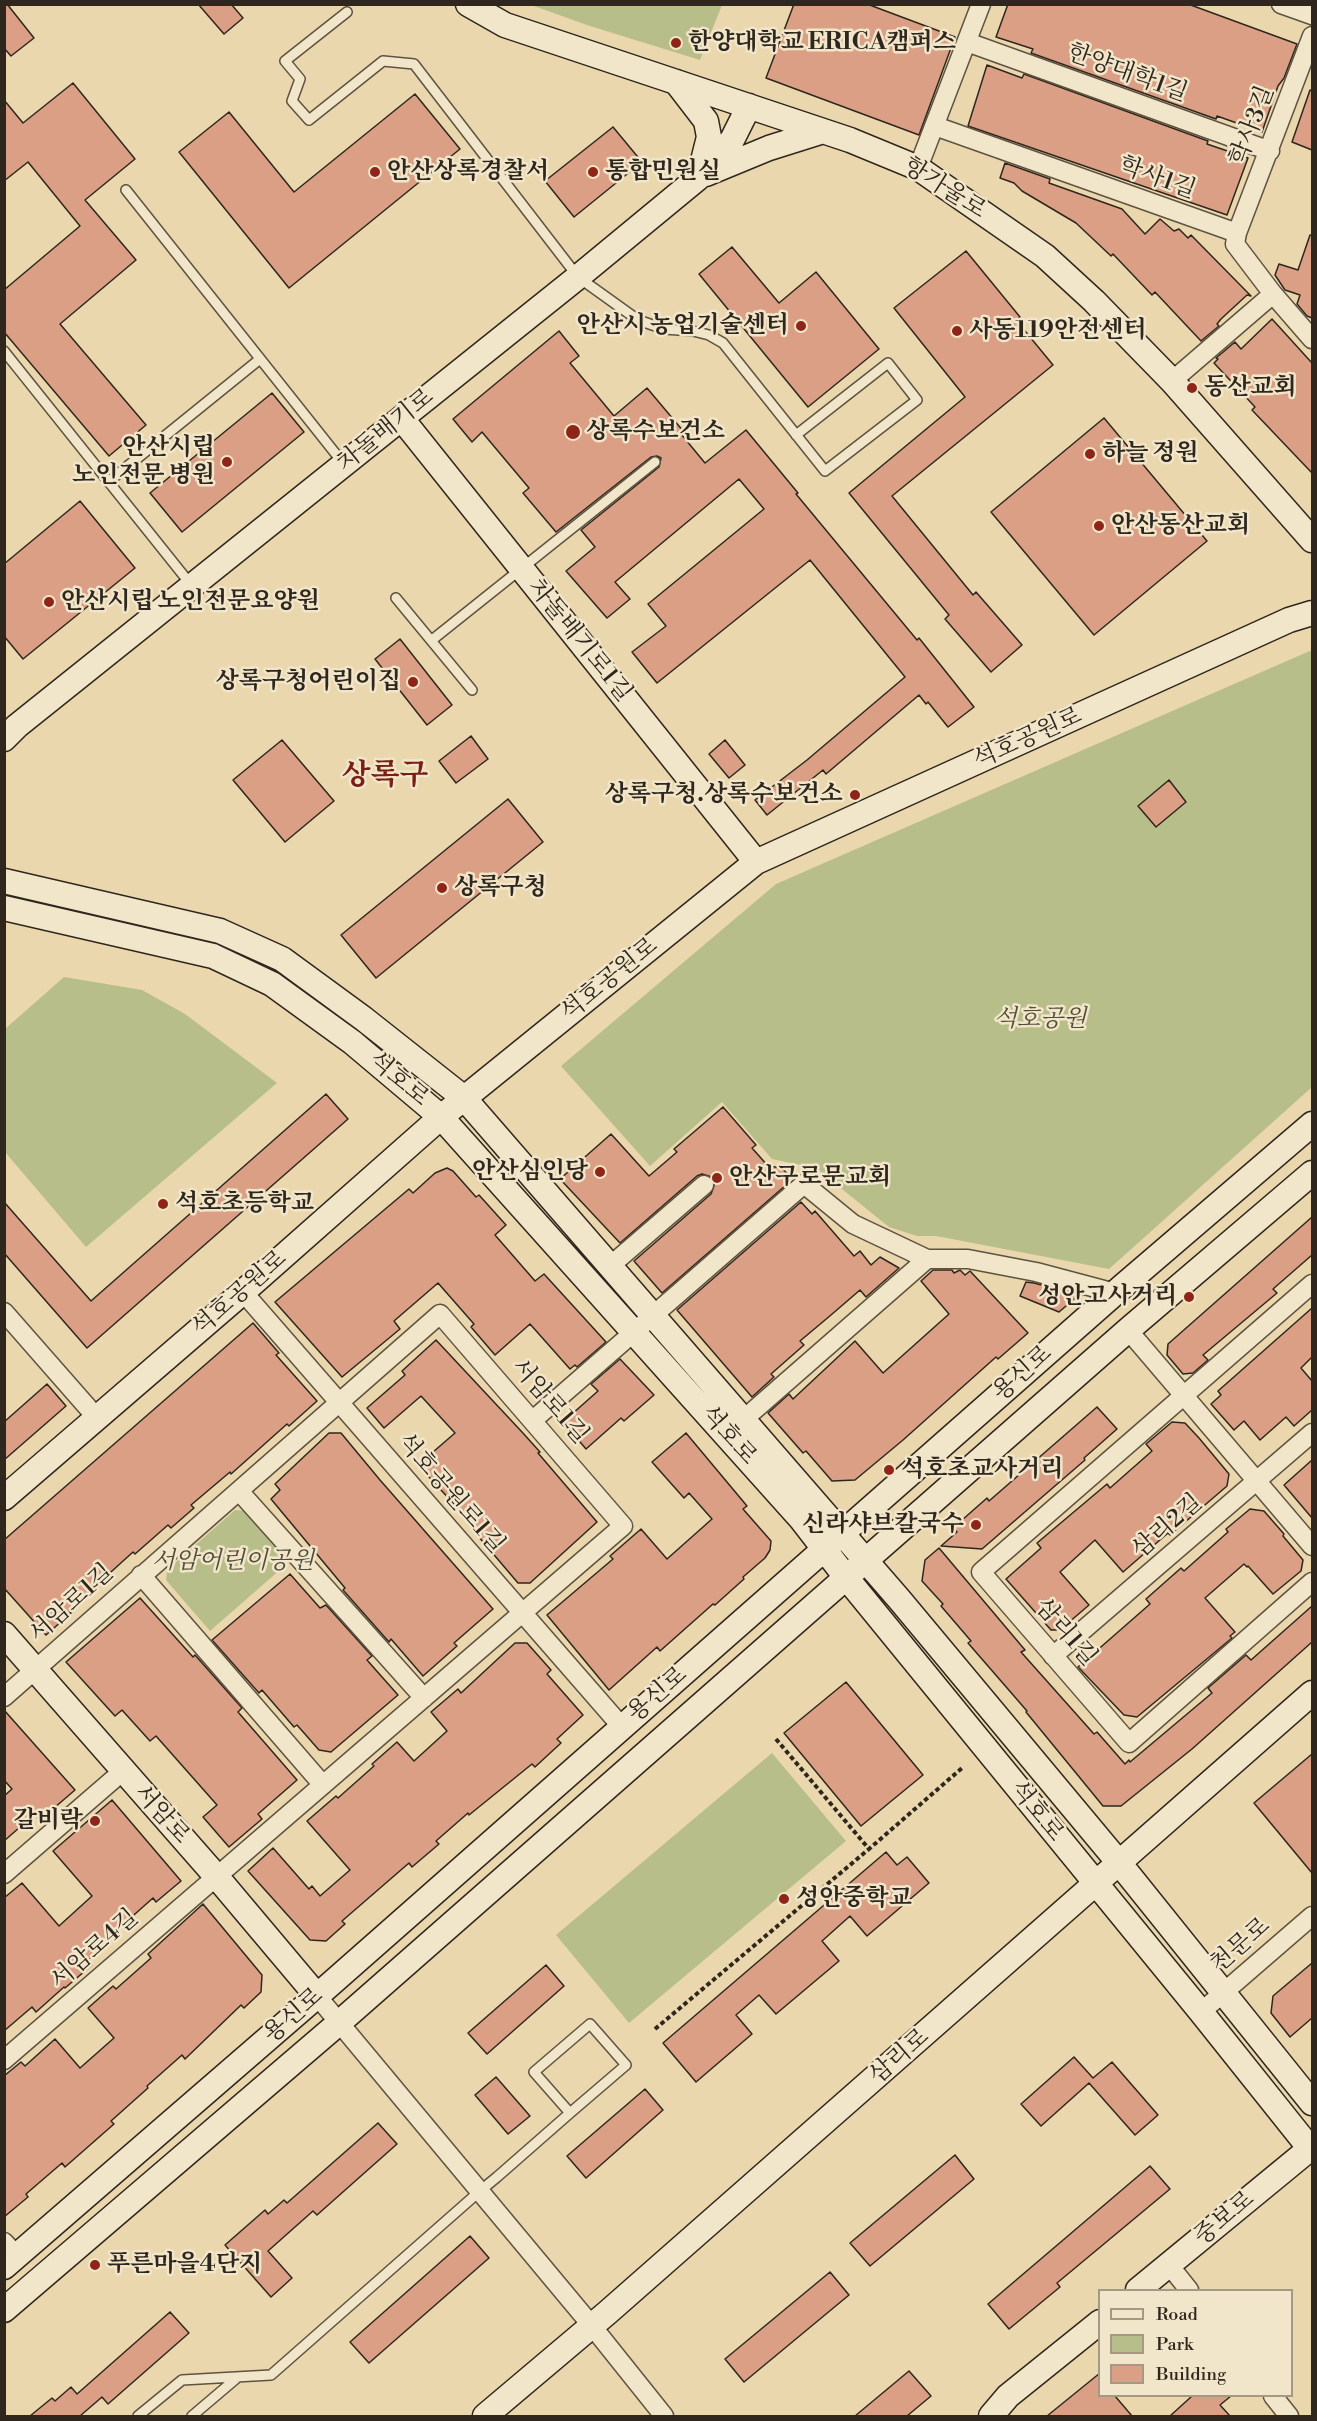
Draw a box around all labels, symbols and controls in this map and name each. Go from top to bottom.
place label: 한양대학교 ERICA캠퍼스 [688,29,956,57]
marker: 한양대학교 ERICA캠퍼스 [669,36,683,50]
street label: 한양대학1길 [1063,39,1191,109]
street label: 학사3길 [1225,82,1281,170]
street label: 항가울로 [897,152,991,226]
street label: 학사1길 [1115,152,1199,206]
place label: 안산상록경찰서 [387,158,549,186]
place label: 통합민원실 [605,158,721,186]
marker: 안산상록경찰서 [368,165,382,179]
marker: 통합민원실 [586,165,600,179]
place label: 안산시 농업기술센터 [577,312,789,340]
place label: 사동119안전센터 [969,317,1147,345]
marker: 안산시 농업기술센터 [794,319,808,333]
marker: 사동119안전센터 [950,324,964,338]
place label: 동산교회 [1204,374,1297,402]
marker: 동산교회 [1185,381,1199,395]
street label: 차돌배기로 [332,383,440,479]
place label: 상록수보건소 [586,418,725,446]
marker: 상록수보건소 [564,423,582,441]
place label: 안산시립 노인전문 병원 [72,434,215,490]
place label: 하늘 정원 [1102,440,1199,468]
marker: 하늘 정원 [1083,447,1097,461]
marker: 안산시립 노인전문 병원 [220,455,234,469]
place label: 안산동산교회 [1111,512,1250,540]
marker: 안산동산교회 [1092,519,1106,533]
street label: 차돌배기로1길 [521,574,637,708]
place label: 안산시립 노인전문요양원 [61,588,320,616]
marker: 안산시립 노인전문요양원 [42,595,56,609]
place label: 상록구청어린이집 [216,668,401,696]
marker: 상록구청어린이집 [406,675,420,689]
street label: 석호공원로 [969,702,1087,776]
district label: 상록구 [342,759,428,795]
place label: 상록구청.상록수보건소 [605,781,843,809]
marker: 상록구청.상록수보건소 [848,788,862,802]
place label: 상록구청 [454,874,547,902]
marker: 상록구청 [435,881,449,895]
street label: 석호공원로 [556,932,664,1028]
park label: 석호공원 [994,1006,1086,1034]
street label: 석호로 [362,1047,434,1113]
place label: 안산심인당 [472,1158,588,1186]
place label: 안산구로문교회 [729,1164,891,1192]
marker: 안산심인당 [593,1165,607,1179]
marker: 안산구로문교회 [710,1171,724,1185]
place label: 석호초등학교 [175,1190,314,1218]
marker: 석호초등학교 [156,1197,170,1211]
street label: 석호공원로 [187,1245,293,1343]
place label: 성안고사거리 [1038,1283,1177,1311]
marker: 성안고사거리 [1182,1290,1196,1304]
street label: 용신로 [988,1340,1058,1408]
street label: 서암로1길 [504,1354,594,1450]
street label: 석호로 [694,1401,762,1471]
street label: 석호공원로1길 [390,1428,510,1560]
place label: 석호초교사거리 [901,1456,1063,1484]
marker: 석호초교사거리 [882,1463,896,1477]
street label: 삼리2길 [1127,1489,1209,1565]
place label: 신라샤브칼국수 [802,1511,964,1539]
marker: 신라샤브칼국수 [969,1518,983,1532]
park label: 서암어린이공원 [152,1548,314,1576]
street label: 서암로1길 [24,1559,120,1649]
street label: 삼리1길 [1028,1593,1102,1673]
street label: 용신로 [622,1661,694,1729]
street label: 석호로 [1003,1776,1069,1848]
street label: 서암로 [127,1780,195,1850]
place label: 갈비락 [13,1807,83,1835]
marker: 갈비락 [88,1814,102,1828]
place label: 성안중학교 [796,1885,912,1913]
marker: 성안중학교 [777,1892,791,1906]
street label: 서암로4길 [45,1904,145,1996]
street label: 천문로 [1205,1912,1277,1980]
street label: 용신로 [258,1982,330,2050]
street label: 삼리로 [864,2023,936,2091]
street label: 중보로 [1189,2186,1261,2252]
place label: 푸른마을4단지 [107,2251,262,2279]
marker: 푸른마을4단지 [88,2258,102,2272]
legend [1098,2289,1293,2397]
text: Road [1156,2303,1198,2326]
text: Park [1156,2333,1193,2356]
text: Building [1156,2363,1226,2386]

